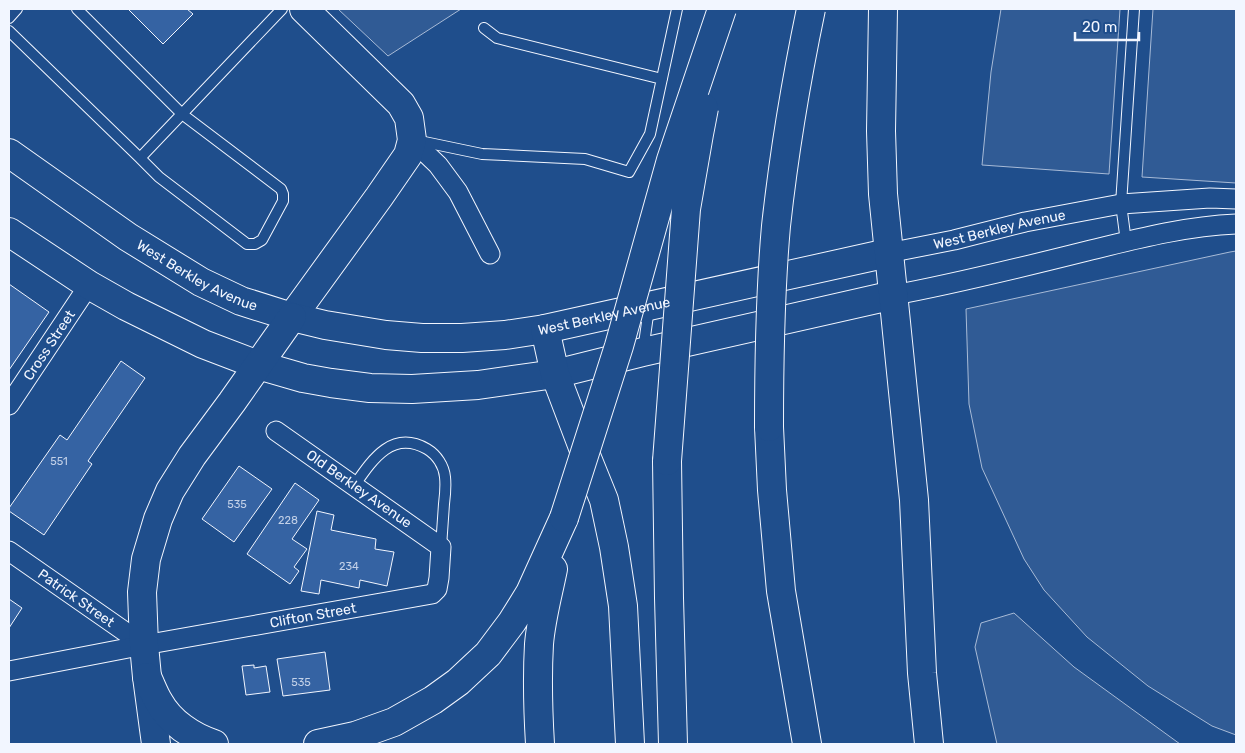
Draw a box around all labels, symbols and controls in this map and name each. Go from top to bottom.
scale bar [1075,10,1139,42]
text: 20 m [1082,18,1117,36]
street label: West Berkley Avenue [932,206,1067,252]
street label: West Berkley Avenue [134,236,260,314]
street label: West Berkley Avenue [537,293,672,338]
street label: Cross Street [19,306,79,383]
street label: Old Berkley Avenue [303,446,415,532]
house number: 551 [50,455,68,468]
house number: 535 [227,498,247,511]
house number: 228 [278,514,298,527]
house number: 234 [339,560,359,573]
street label: Patrick Street [35,565,118,631]
street label: Clifton Street [268,599,358,631]
house number: 535 [291,676,311,689]

